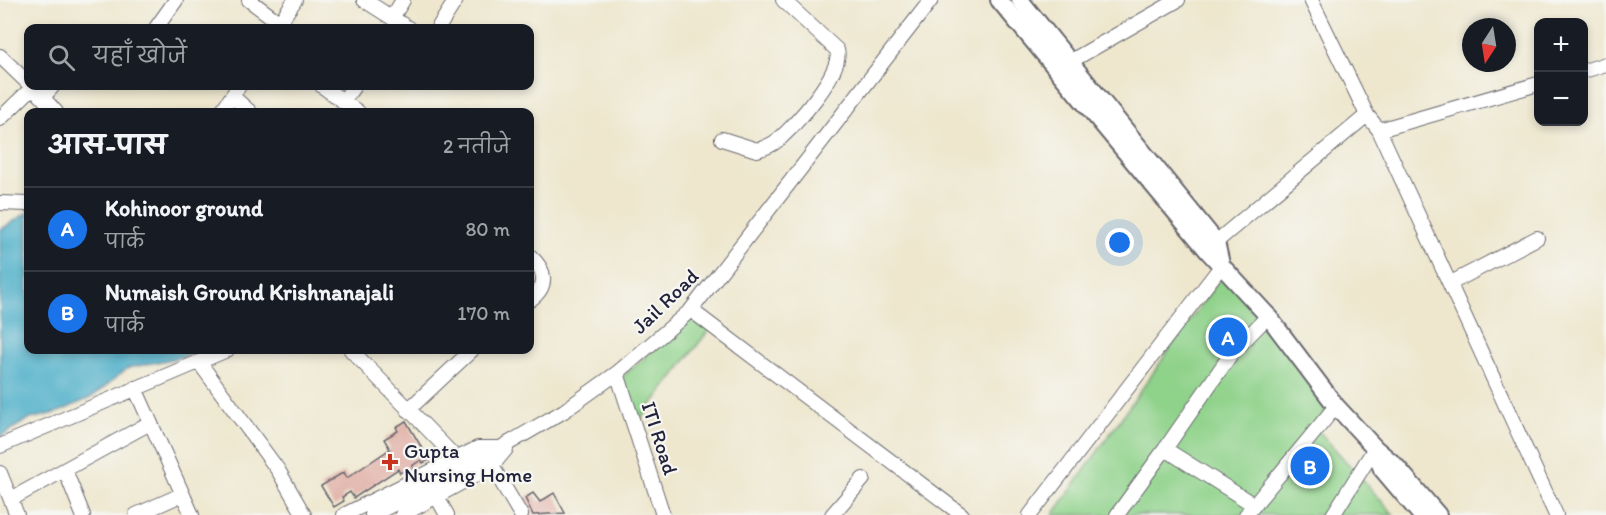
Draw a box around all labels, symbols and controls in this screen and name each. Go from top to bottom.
north arrow [1462,18,1516,72]
map controls [1534,18,1588,126]
button: + [1534,18,1588,72]
search box [24,24,534,90]
icon: search [45,41,78,74]
text: यहाँ खोजें [93,42,187,69]
button: − [1534,72,1588,126]
text: आस-पास [48,129,167,161]
text: 2 नतीजे [443,134,510,158]
text: Kohinoor ground [105,195,263,222]
text: A [61,217,74,241]
text: 80 m [465,217,510,241]
your location [1105,228,1134,257]
text: पार्क [105,229,144,253]
street label: Jail Road [627,263,703,339]
text: Numaish Ground Krishnanajali [105,279,394,306]
text: B [61,301,74,325]
text: 170 m [457,301,510,325]
text: पार्क [105,313,144,337]
pin: A [1208,314,1248,360]
street label: ITI Road [636,398,684,478]
place label: Gupta Nursing Home [404,438,532,487]
pin: B [1290,444,1330,488]
marker: Gupta Nursing Home [381,453,399,471]

